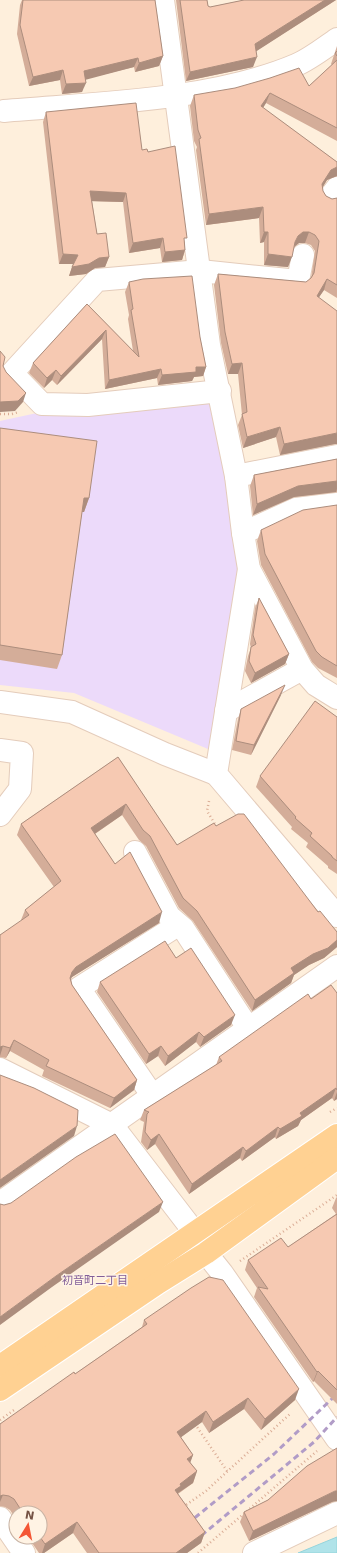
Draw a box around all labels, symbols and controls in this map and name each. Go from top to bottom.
district label: 初音町二丁目 [62,1274,128,1287]
north arrow [8,1505,48,1545]
text: N [24,1508,35,1523]

